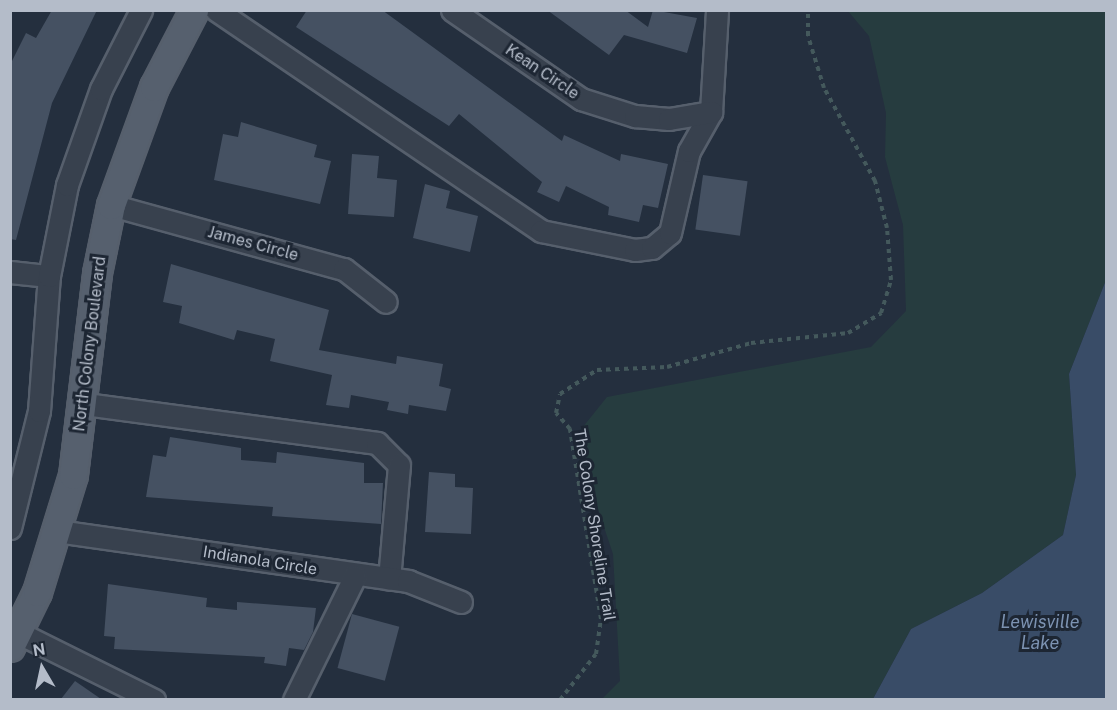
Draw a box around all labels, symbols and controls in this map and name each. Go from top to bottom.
street label: Kean Circle [502,40,582,104]
street label: James Circle [205,223,301,265]
street label: North Colony Boulevard [70,255,110,433]
street label: The Colony Shoreline Trail [569,427,619,623]
street label: Indianola Circle [202,542,318,580]
water label: Lewisville Lake [1001,612,1079,654]
north arrow [12,638,72,698]
text: N [31,639,47,660]

